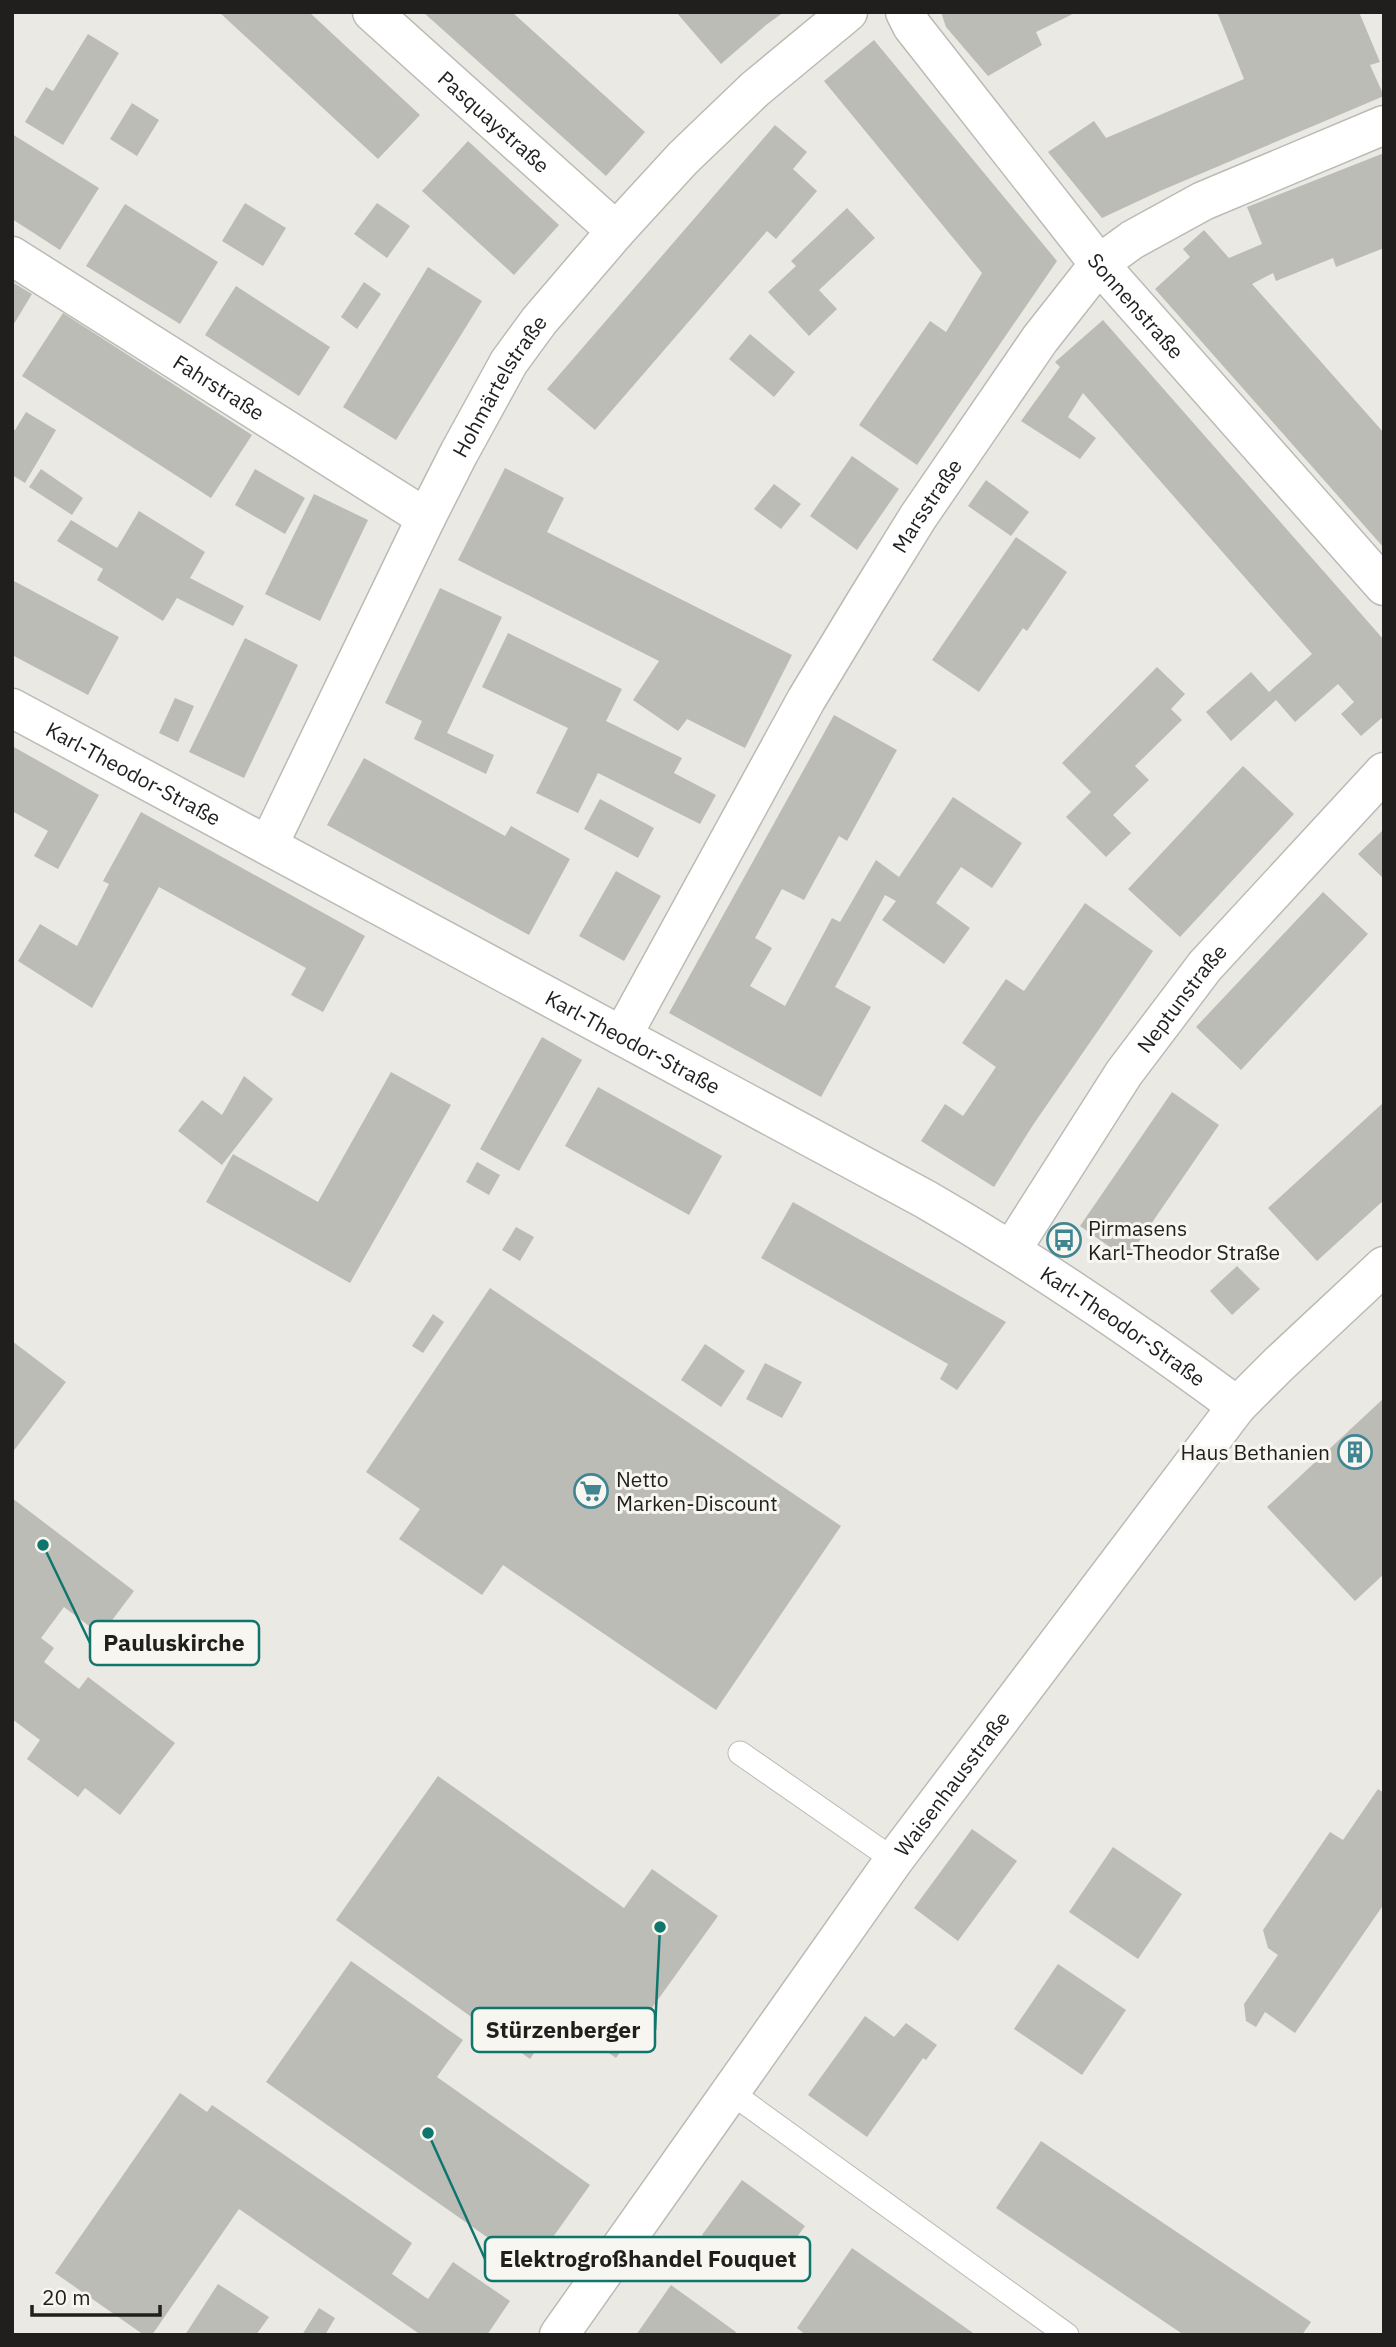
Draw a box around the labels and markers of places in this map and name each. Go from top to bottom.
place label: Pirmasens Karl-Theodor Straße [1088,1214,1280,1266]
bus stop icon: Pirmasens Karl-Theodor Straße [1045,1221,1083,1259]
building icon: Haus Bethanien [1336,1433,1374,1471]
place label: Haus Bethanien [1180,1438,1330,1466]
place label: Netto Marken-Discount [616,1465,778,1517]
supermarket icon: Netto Marken-Discount [572,1472,610,1510]
callout: Pauluskirche [90,1621,259,1665]
callout: Stürzenberger [472,2008,655,2052]
callout: Elektrogroßhandel Fouquet [485,2237,810,2281]

